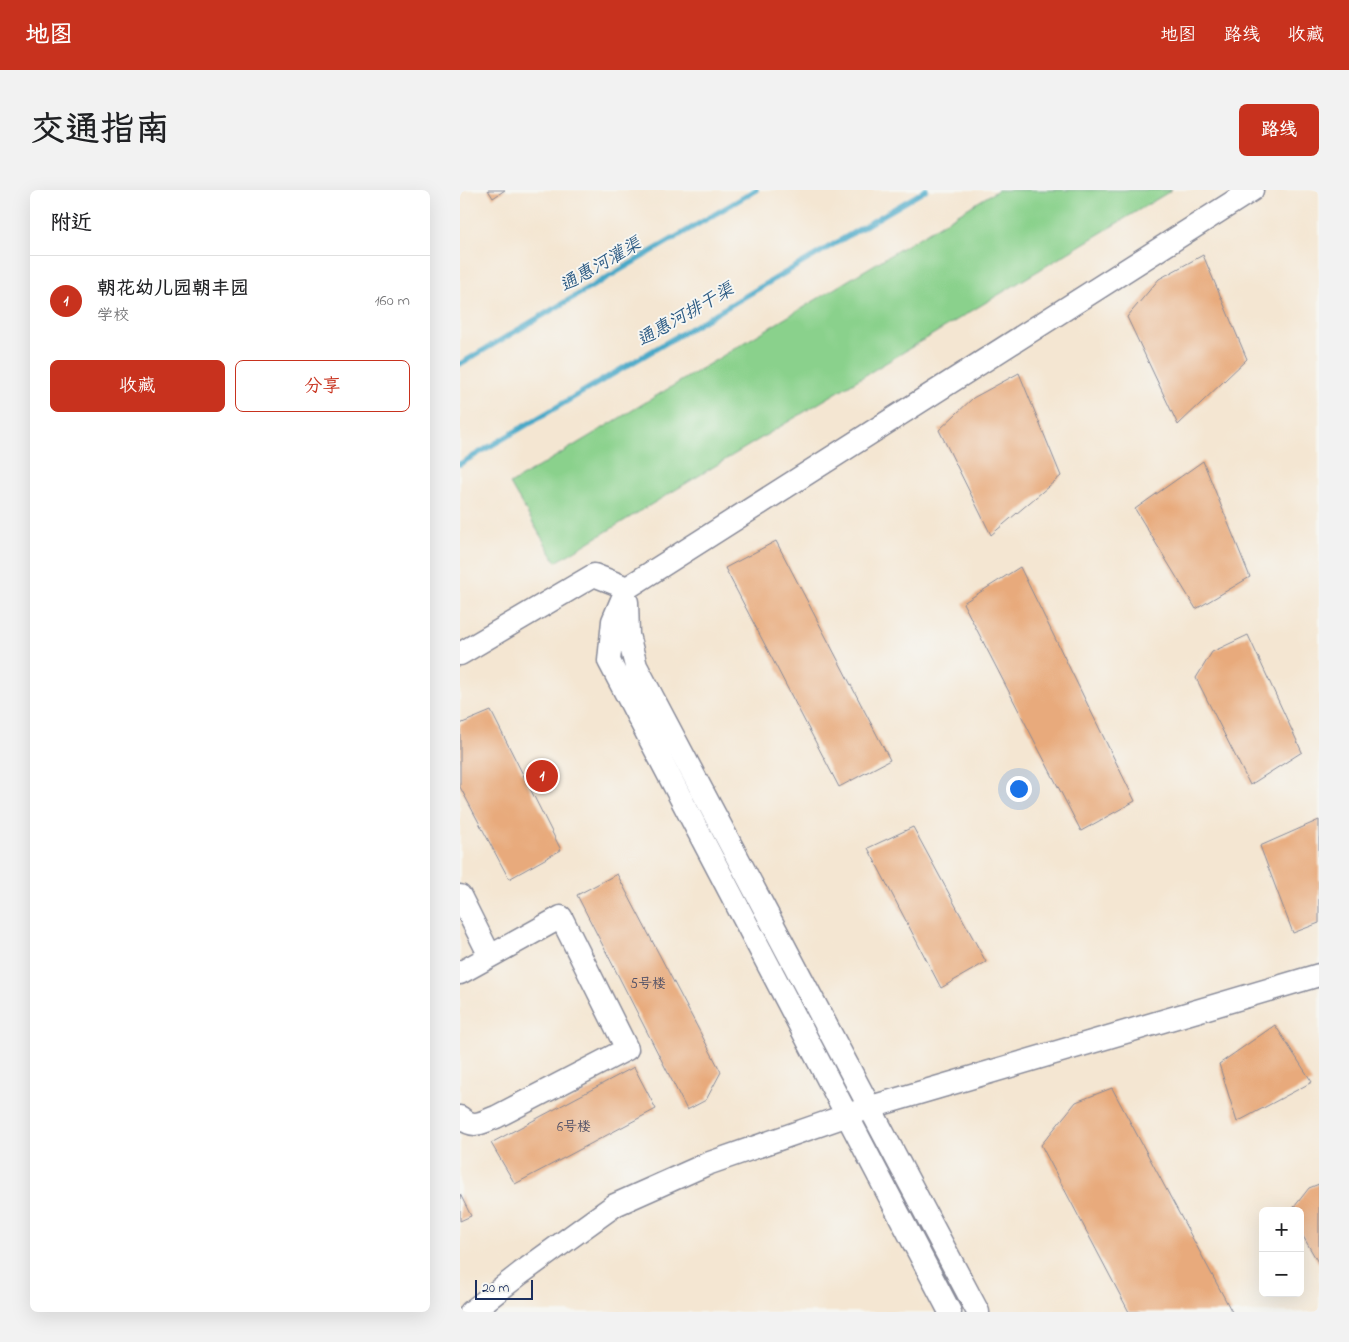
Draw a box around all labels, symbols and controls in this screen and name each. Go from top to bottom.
text: 地图 [25,19,73,54]
text: 地图 [1160,23,1196,49]
text: 路线 [1224,23,1260,49]
text: 收藏 [1288,23,1324,49]
button: 路线 [1239,104,1319,156]
text: 交通指南 [30,106,170,157]
text: 附近 [50,209,92,239]
water label: 通惠河灌渠 [556,231,648,299]
text: 朝花幼儿园朝丰园 [97,276,249,303]
water label: 通惠河排干渠 [633,276,741,354]
text: 1 [63,289,69,313]
text: 160 m [375,289,410,313]
text: 学校 [97,304,129,328]
button: 收藏 [50,360,225,412]
button: 分享 [235,360,410,412]
pin: 1 [526,757,558,795]
your location [1006,776,1032,802]
house number: 5号楼 [630,974,666,995]
house number: 6号楼 [557,1117,591,1138]
map controls [1259,1207,1304,1297]
button: + [1259,1207,1304,1252]
button: − [1259,1252,1304,1297]
scale bar [475,1277,532,1300]
text: 20 m [482,1278,509,1299]

